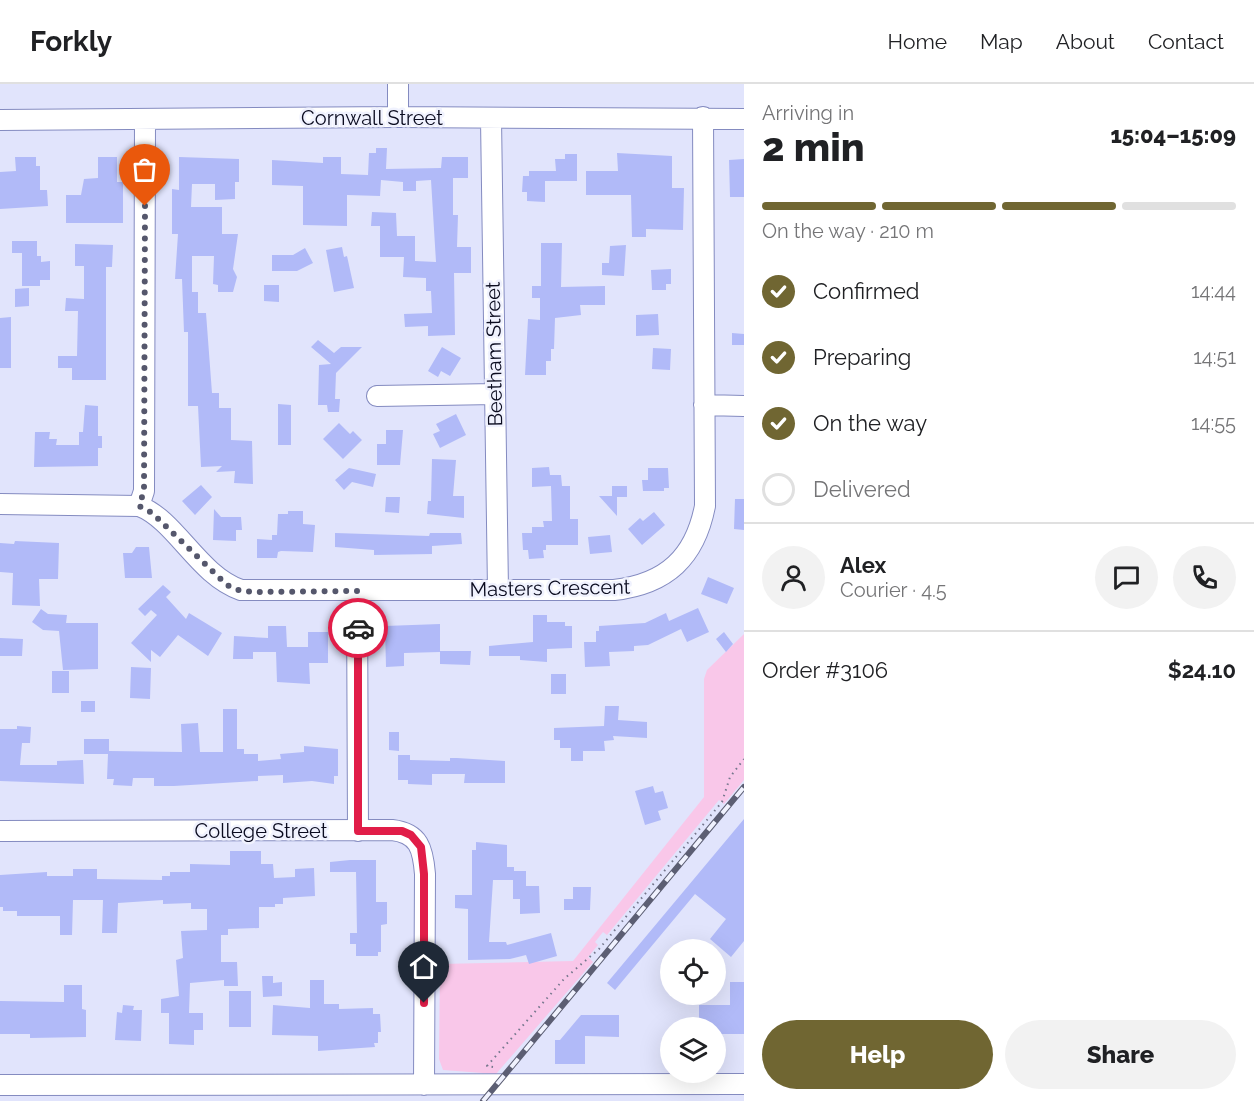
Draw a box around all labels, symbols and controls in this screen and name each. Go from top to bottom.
text: Forkly [30,25,112,58]
text: Home [888,29,947,54]
text: Map [980,29,1023,54]
text: About [1056,29,1115,54]
text: Contact [1148,29,1224,54]
text: Arriving in [762,101,854,125]
street label: Cornwall Street [301,106,443,130]
text: 15:04–15:09 [1110,122,1236,148]
text: 2 min [762,124,865,170]
pin [119,144,170,206]
icon: bag [128,153,161,186]
text: On the way · 210 m [762,219,934,243]
icon: check [762,275,795,308]
text: Confirmed [813,278,920,304]
text: 14:44 [1191,279,1236,303]
street label: Beetham Street [481,281,507,427]
icon: check [762,341,795,374]
text: Preparing [813,344,911,370]
text: 14:51 [1193,345,1236,369]
icon: check [762,407,795,440]
text: On the way [813,410,927,436]
text: 14:55 [1191,411,1236,435]
text: Delivered [813,476,911,502]
button: person [762,546,825,609]
button: chat [1095,546,1158,609]
button: phone [1173,546,1236,609]
text: Alex [840,552,886,578]
street label: Masters Crescent [469,575,631,601]
text: Courier · 4.5 [840,578,947,602]
courier [328,598,388,658]
icon: car [342,612,375,645]
text: Order #3106 [762,657,888,683]
text: $24.10 [1168,657,1236,683]
street label: College Street [195,819,328,843]
map controls [660,939,726,1083]
button: locate [660,939,726,1005]
pin [398,941,449,1003]
icon: home [407,950,440,983]
button: layers [660,1017,726,1083]
button: Help [762,1020,993,1089]
button: Share [1005,1020,1236,1089]

